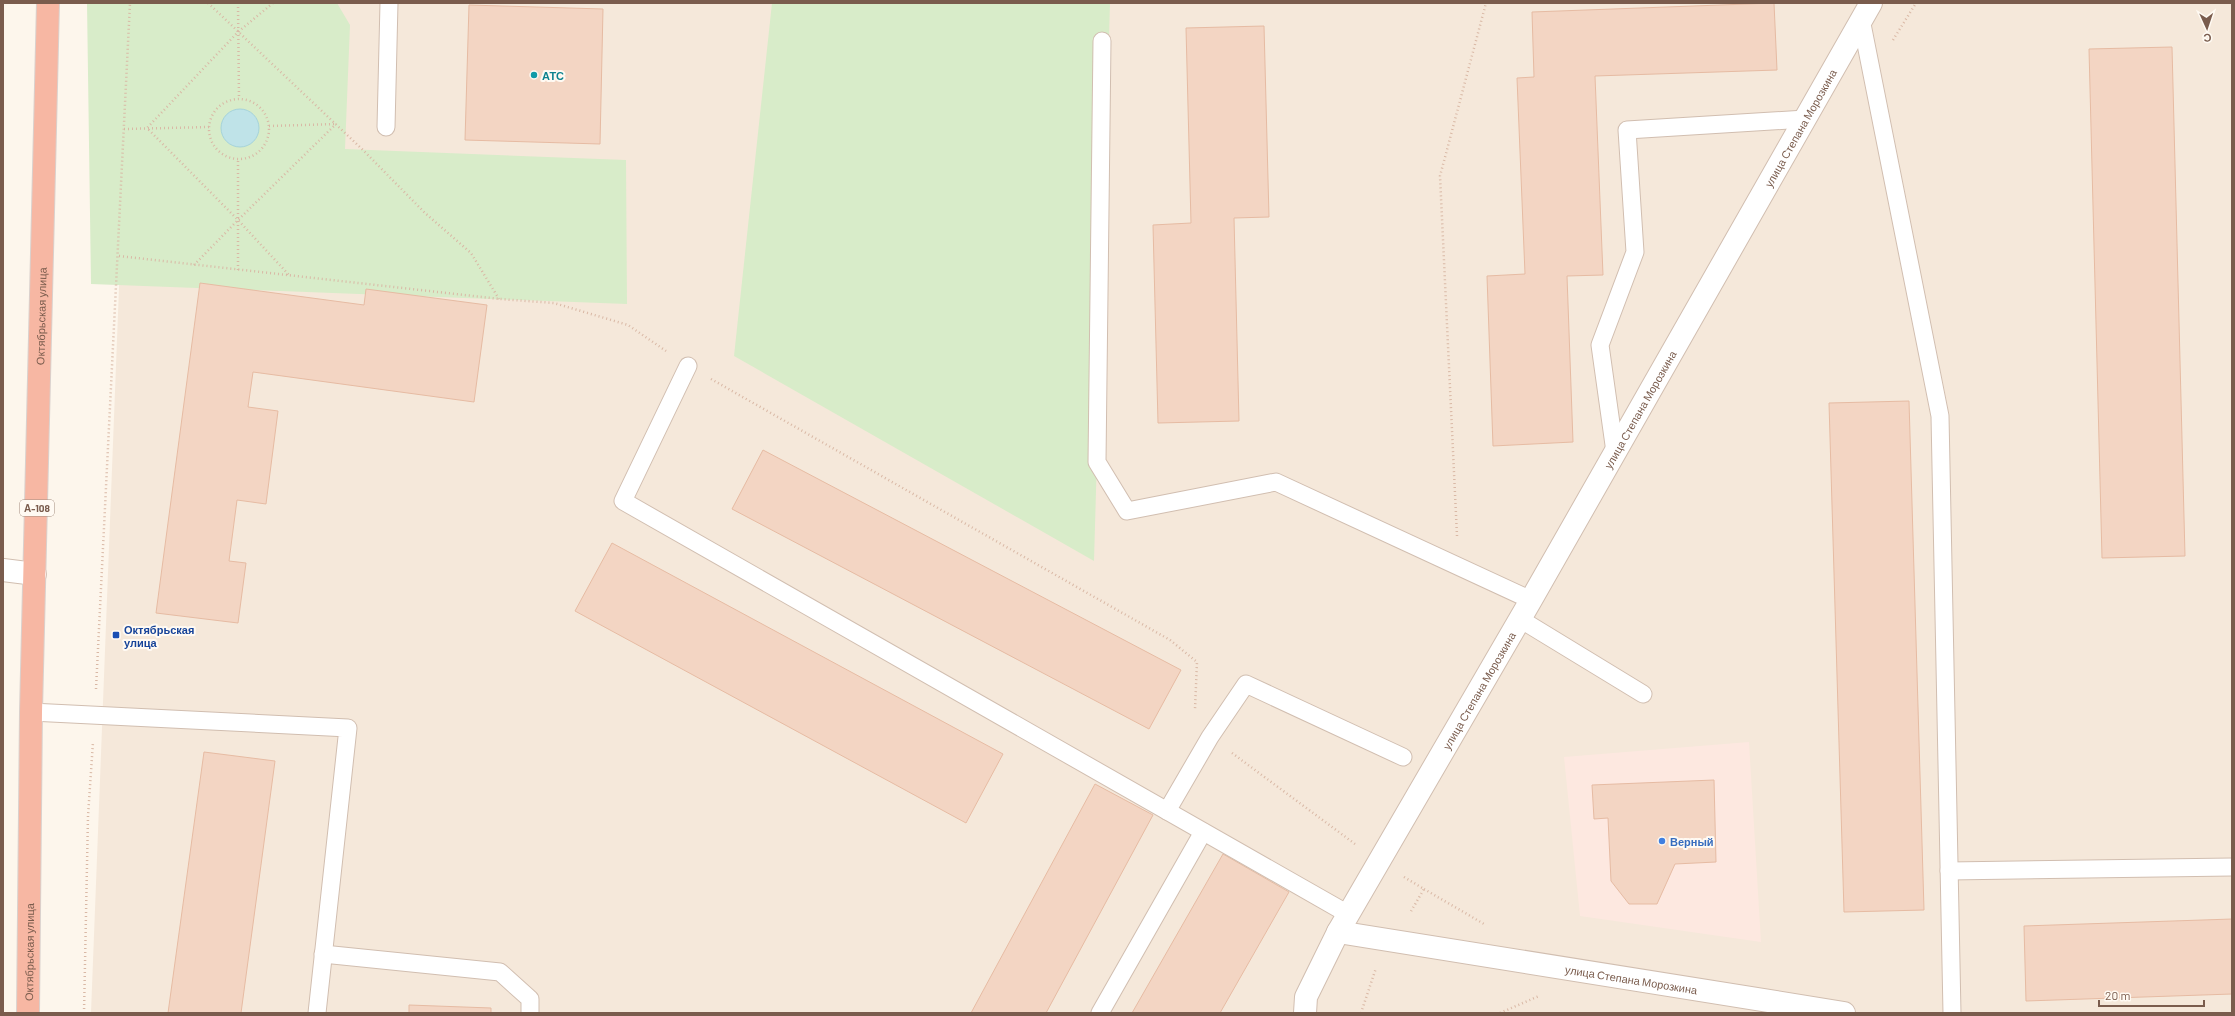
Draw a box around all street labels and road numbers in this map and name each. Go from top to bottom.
street label: улица Степана Морозкина [1761,66,1839,189]
street label: Октябрьская улица [33,266,48,365]
street label: улица Степана Морозкина [1601,347,1679,471]
road number: А-108 [20,500,54,516]
street label: улица Степана Морозкина [1439,629,1518,751]
street label: Октябрьская улица [22,902,36,1001]
street label: улица Степана Морозкина [1564,962,1699,996]

